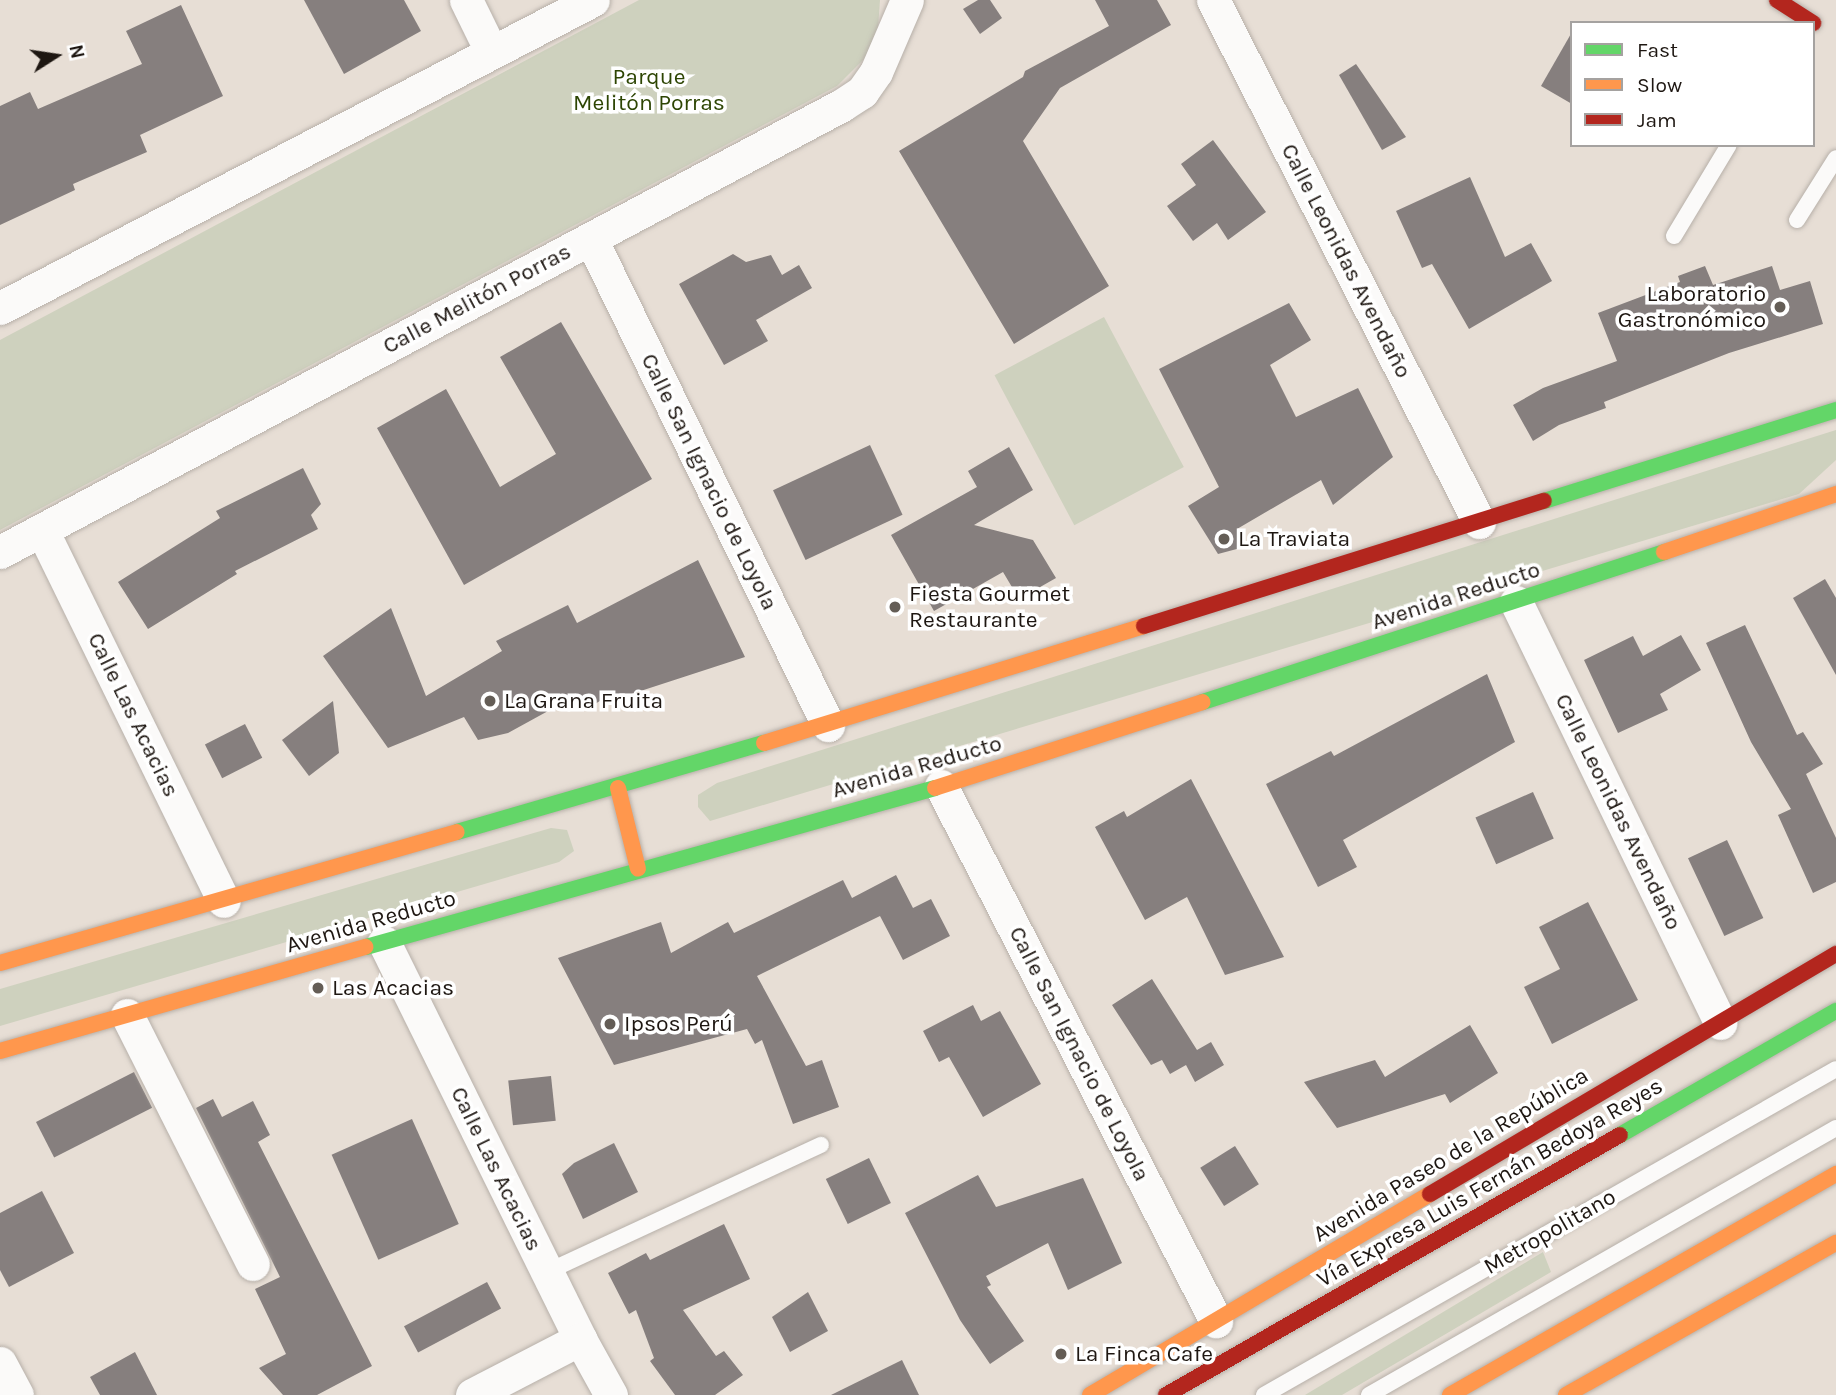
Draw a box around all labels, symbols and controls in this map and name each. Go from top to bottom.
north arrow [21,21,91,91]
legend [1570,21,1815,147]
text: Fast [1637,38,1678,62]
text: N [64,43,89,61]
park label: Parque Melitón Porras [573,63,725,117]
text: Slow [1637,73,1682,97]
text: Jam [1637,108,1677,132]
street label: Calle Leonidas Avendaño [1275,139,1417,383]
street label: Calle Melitón Porras [378,238,576,360]
place label: Laboratorio Gastronómico [1618,280,1766,334]
marker: Laboratorio Gastronómico [1772,299,1788,315]
street label: Calle San Ignacio de Loyola [635,349,783,615]
place label: La Traviata [1238,525,1350,553]
marker: La Traviata [1216,531,1232,547]
street label: Avenida Reducto [1368,556,1544,636]
place label: Fiesta Gourmet Restaurante [909,580,1070,634]
marker: Fiesta Gourmet Restaurante [887,599,903,615]
street label: Calle Las Acacias [81,628,185,802]
place label: La Grana Fruita [504,687,663,715]
street label: Calle Leonidas Avendaño [1549,689,1687,935]
marker: La Grana Fruita [482,693,498,709]
street label: Avenida Reducto [829,730,1005,804]
street label: Avenida Reducto [283,885,459,959]
street label: Calle San Ignacio de Loyola [1003,922,1155,1186]
place label: Las Acacias [332,974,454,1002]
marker: Las Acacias [310,980,326,996]
place label: Ipsos Perú [624,1010,733,1038]
marker: Ipsos Perú [602,1016,618,1032]
street label: Avenida Paseo de la República [1308,1062,1594,1248]
street label: Vía Expresa Luis Fernán Bedoya Reyes [1312,1072,1668,1294]
street label: Calle Las Acacias [444,1082,548,1256]
street label: Metropolitano [1479,1183,1621,1281]
place label: La Finca Cafe [1075,1340,1213,1368]
marker: La Finca Cafe [1053,1346,1069,1362]

